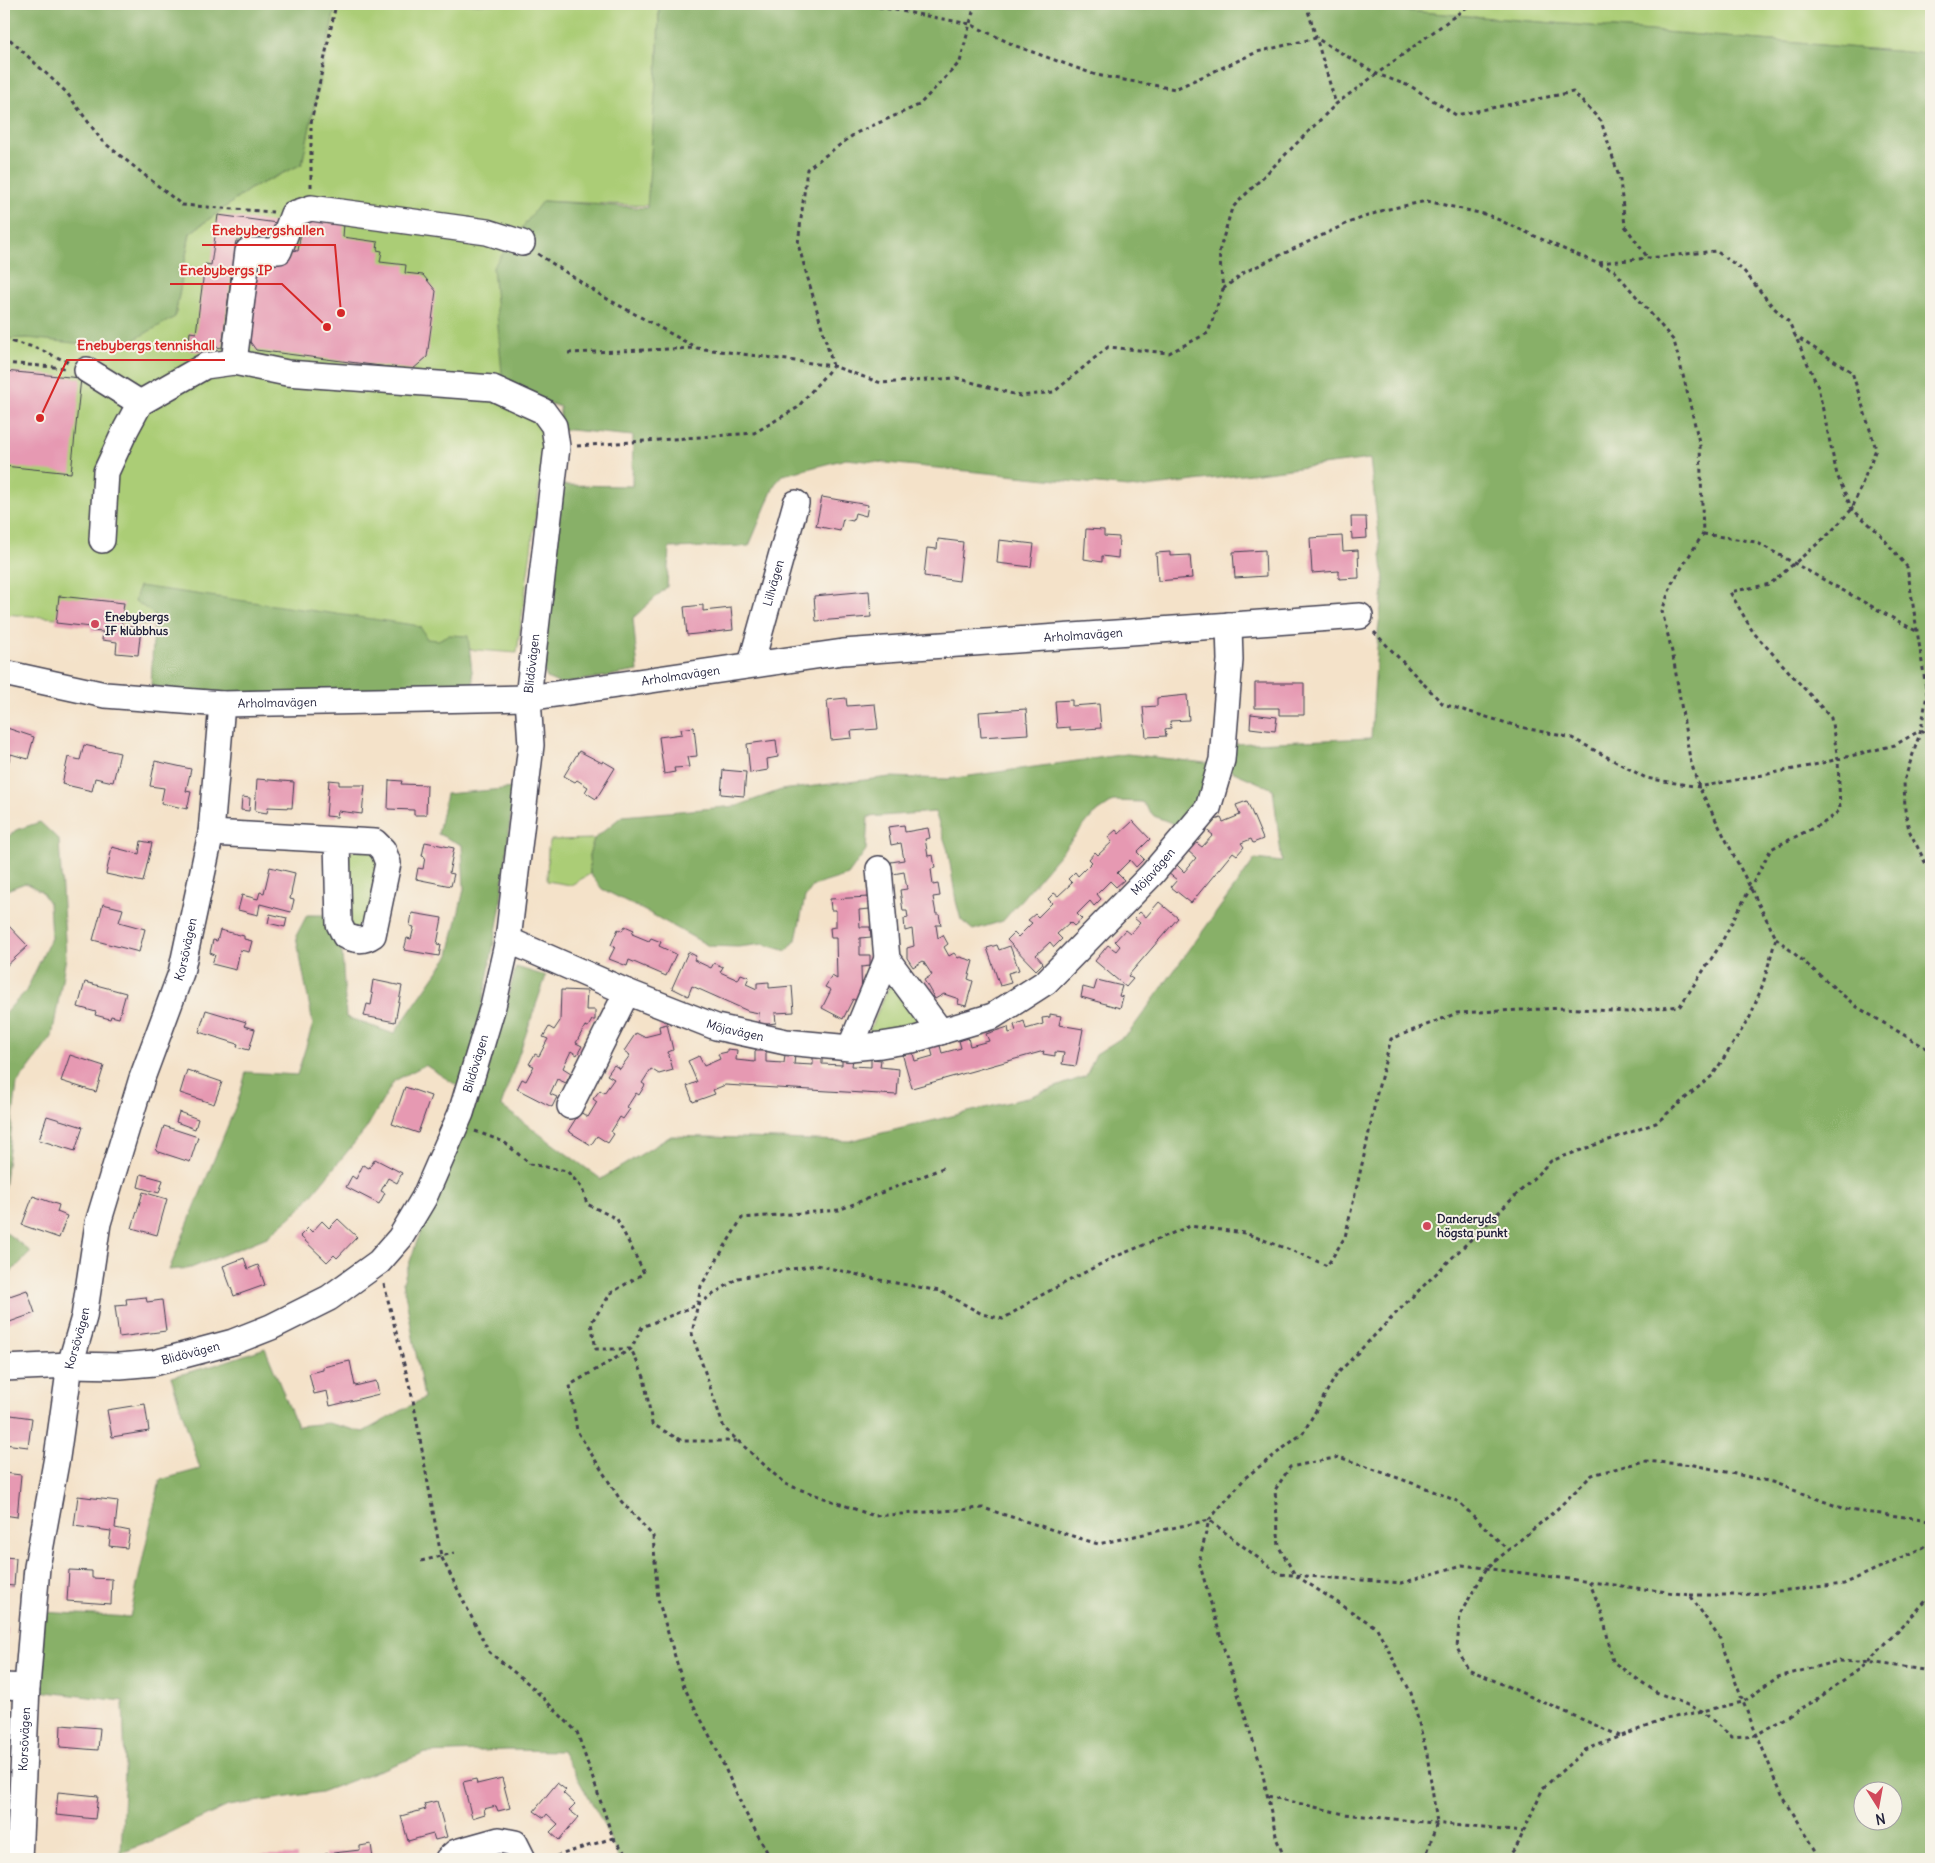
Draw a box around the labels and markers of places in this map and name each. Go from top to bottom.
callout: Enebybergshallen [202,216,335,245]
callout: Enebybergs IP [170,255,282,284]
callout: Enebybergs tennishall [67,331,225,360]
place label: Enebybergs IF klubbhus [105,609,169,638]
marker: Enebybergs IF klubbhus [89,618,101,630]
place label: Danderyds högsta punkt [1437,1211,1508,1241]
marker: Danderyds högsta punkt [1421,1220,1433,1232]

